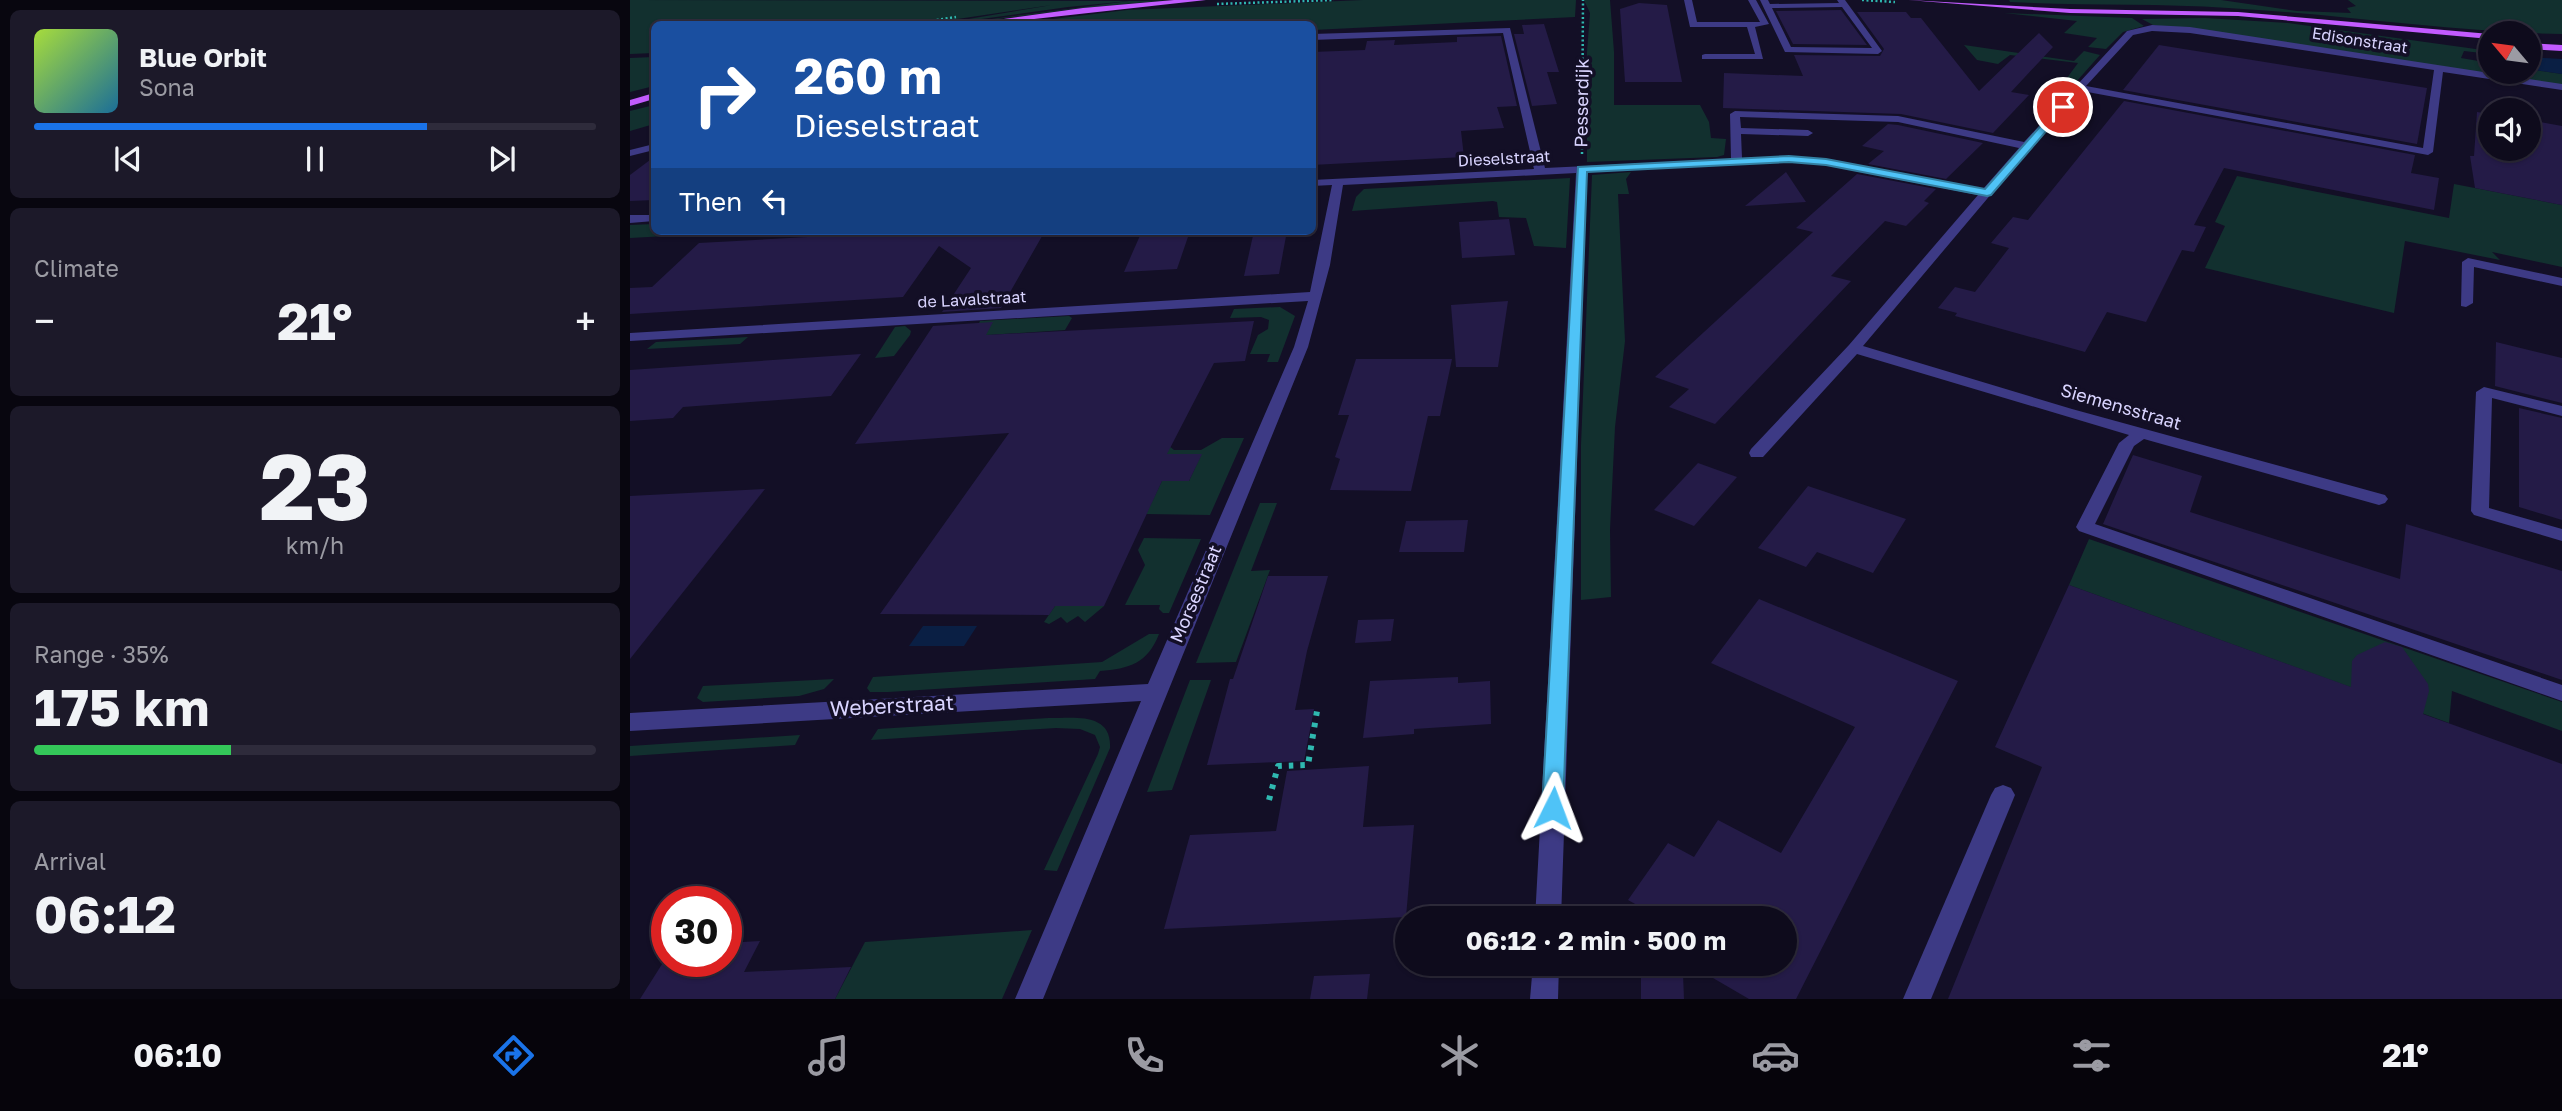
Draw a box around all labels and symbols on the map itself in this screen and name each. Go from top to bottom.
north arrow [2478,21,2541,84]
street label: Edisonstraat [2311,23,2409,57]
street label: Pesserdijk [1569,58,1593,148]
pin [2033,77,2093,137]
street label: Dieselstraat [1457,146,1551,170]
street label: de Lavalstraat [917,286,1027,312]
street label: Siemensstraat [2058,378,2184,434]
street label: Morsestraat [1165,541,1226,646]
street label: Weberstraat [829,689,955,721]
position arrow [1516,771,1590,845]
speed limit sign: 30 [651,886,742,977]

